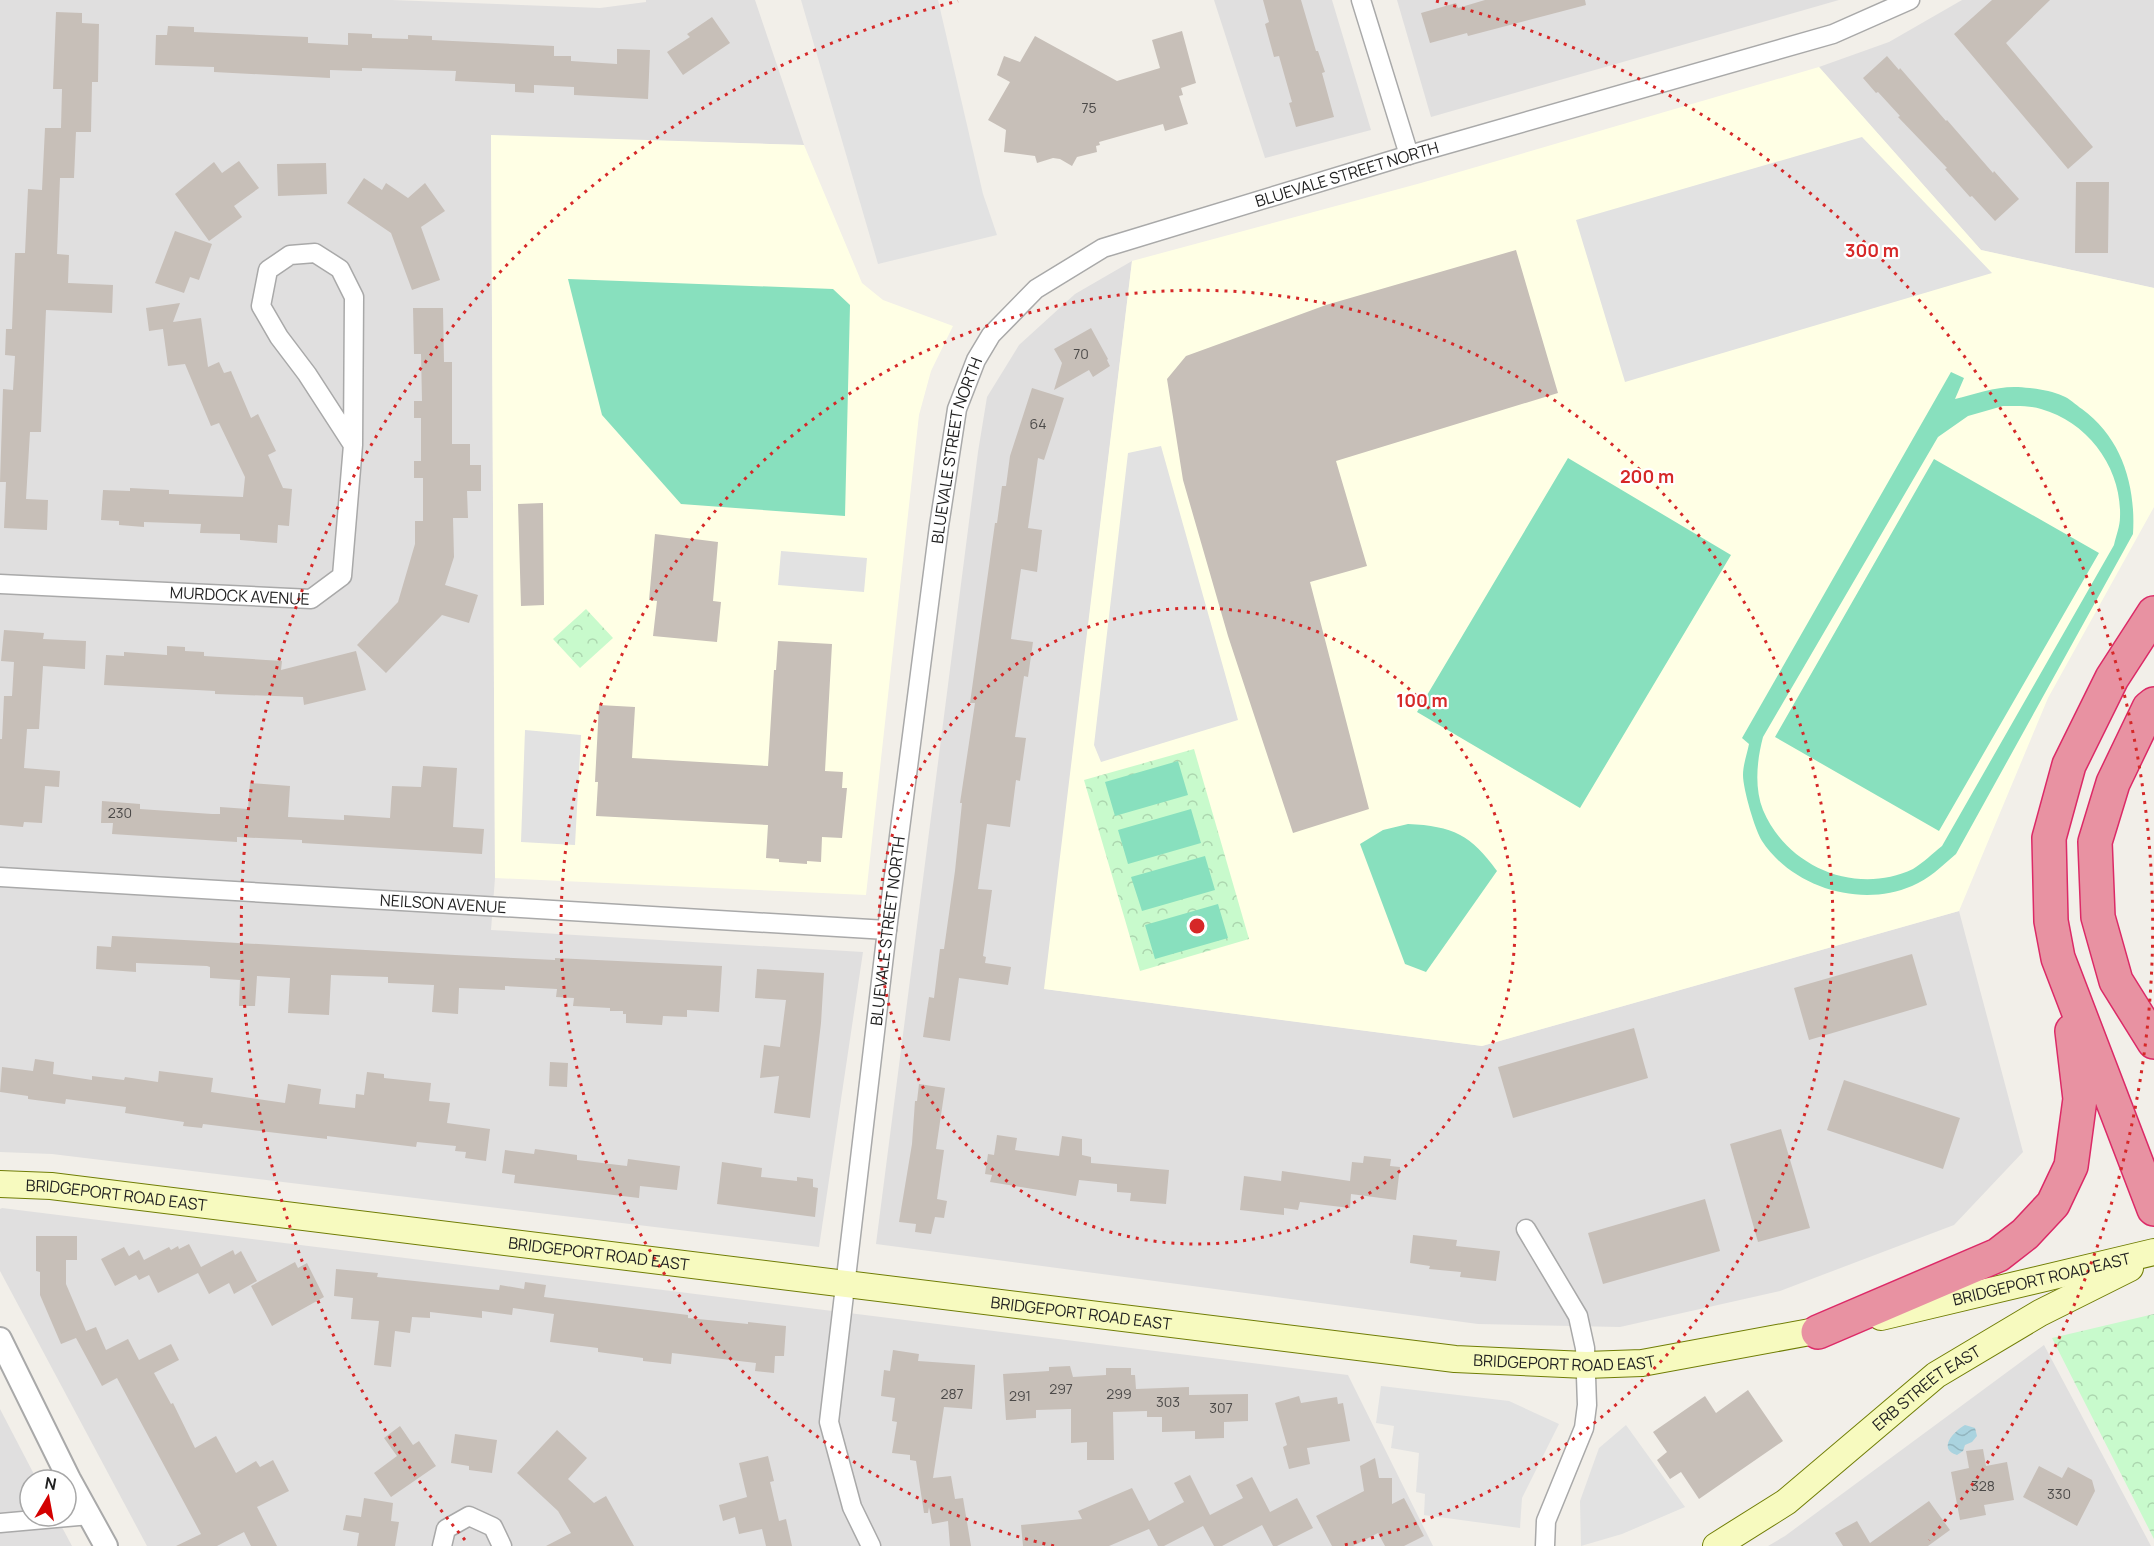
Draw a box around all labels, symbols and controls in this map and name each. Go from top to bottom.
house number: 75 [1081,98,1097,117]
street label: BLUEVALE STREET NORTH [1252,136,1441,212]
text: 300 m [1845,238,1899,262]
house number: 70 [1073,344,1089,363]
street label: BLUEVALE STREET NORTH [926,354,987,545]
house number: 64 [1030,414,1046,433]
text: 200 m [1620,464,1674,488]
street label: MURDOCK AVENUE [169,581,310,610]
text: 100 m [1396,688,1448,712]
house number: 230 [108,803,132,822]
street label: BLUEVALE STREET NORTH [865,835,910,1027]
street label: NEILSON AVENUE [379,889,507,918]
centre of rings [1187,916,1207,936]
street label: BRIDGEPORT ROAD EAST [25,1174,209,1216]
street label: BRIDGEPORT ROAD EAST [507,1231,691,1276]
street label: BRIDGEPORT ROAD EAST [1950,1247,2133,1311]
street label: BRIDGEPORT ROAD EAST [989,1291,1173,1335]
street label: ERB STREET EAST [1867,1340,1985,1435]
street label: BRIDGEPORT ROAD EAST [1473,1349,1658,1376]
house number: 297 [1049,1379,1073,1398]
house number: 287 [940,1384,964,1403]
house number: 299 [1106,1384,1132,1403]
house number: 291 [1009,1386,1031,1405]
house number: 303 [1156,1392,1180,1411]
house number: 307 [1209,1398,1233,1417]
north arrow [18,1468,78,1528]
text: N [43,1471,58,1495]
house number: 328 [1971,1476,1995,1495]
house number: 330 [2047,1484,2071,1503]

